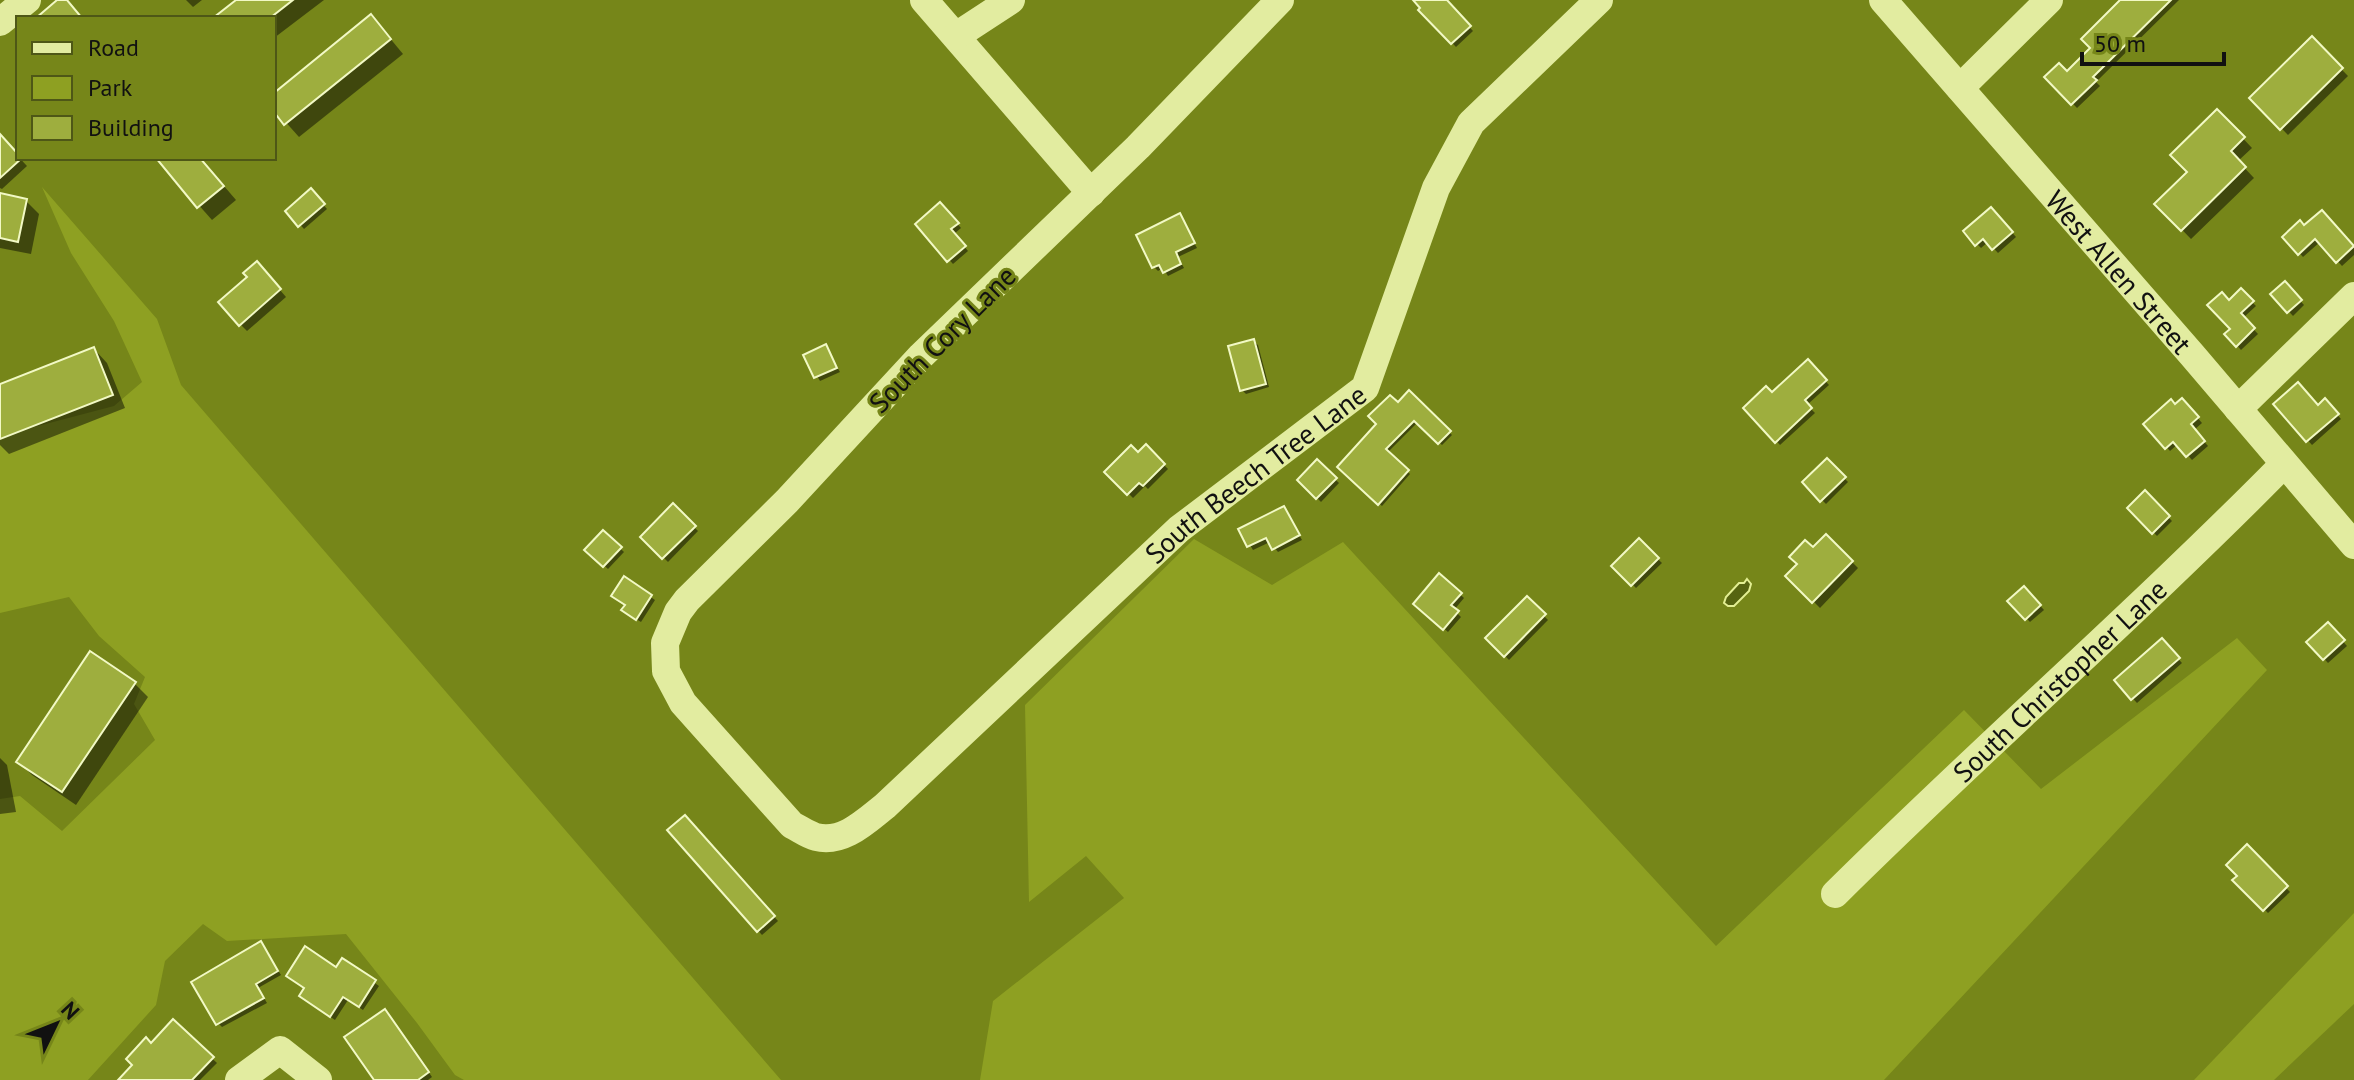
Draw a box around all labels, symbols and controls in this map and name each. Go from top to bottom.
legend [16,16,276,160]
scale bar [2082,16,2224,66]
text: 50 m [2094,28,2146,59]
text: Road [88,32,139,63]
text: Park [88,72,133,103]
text: Building [88,112,174,143]
street label: West Allen Street [2038,182,2201,362]
street label: South Cory Lane [860,257,1024,421]
street label: South Beech Tree Lane [1136,375,1373,571]
street label: South Christopher Lane [1944,571,2174,790]
north arrow [16,984,96,1064]
text: N [55,996,86,1025]

